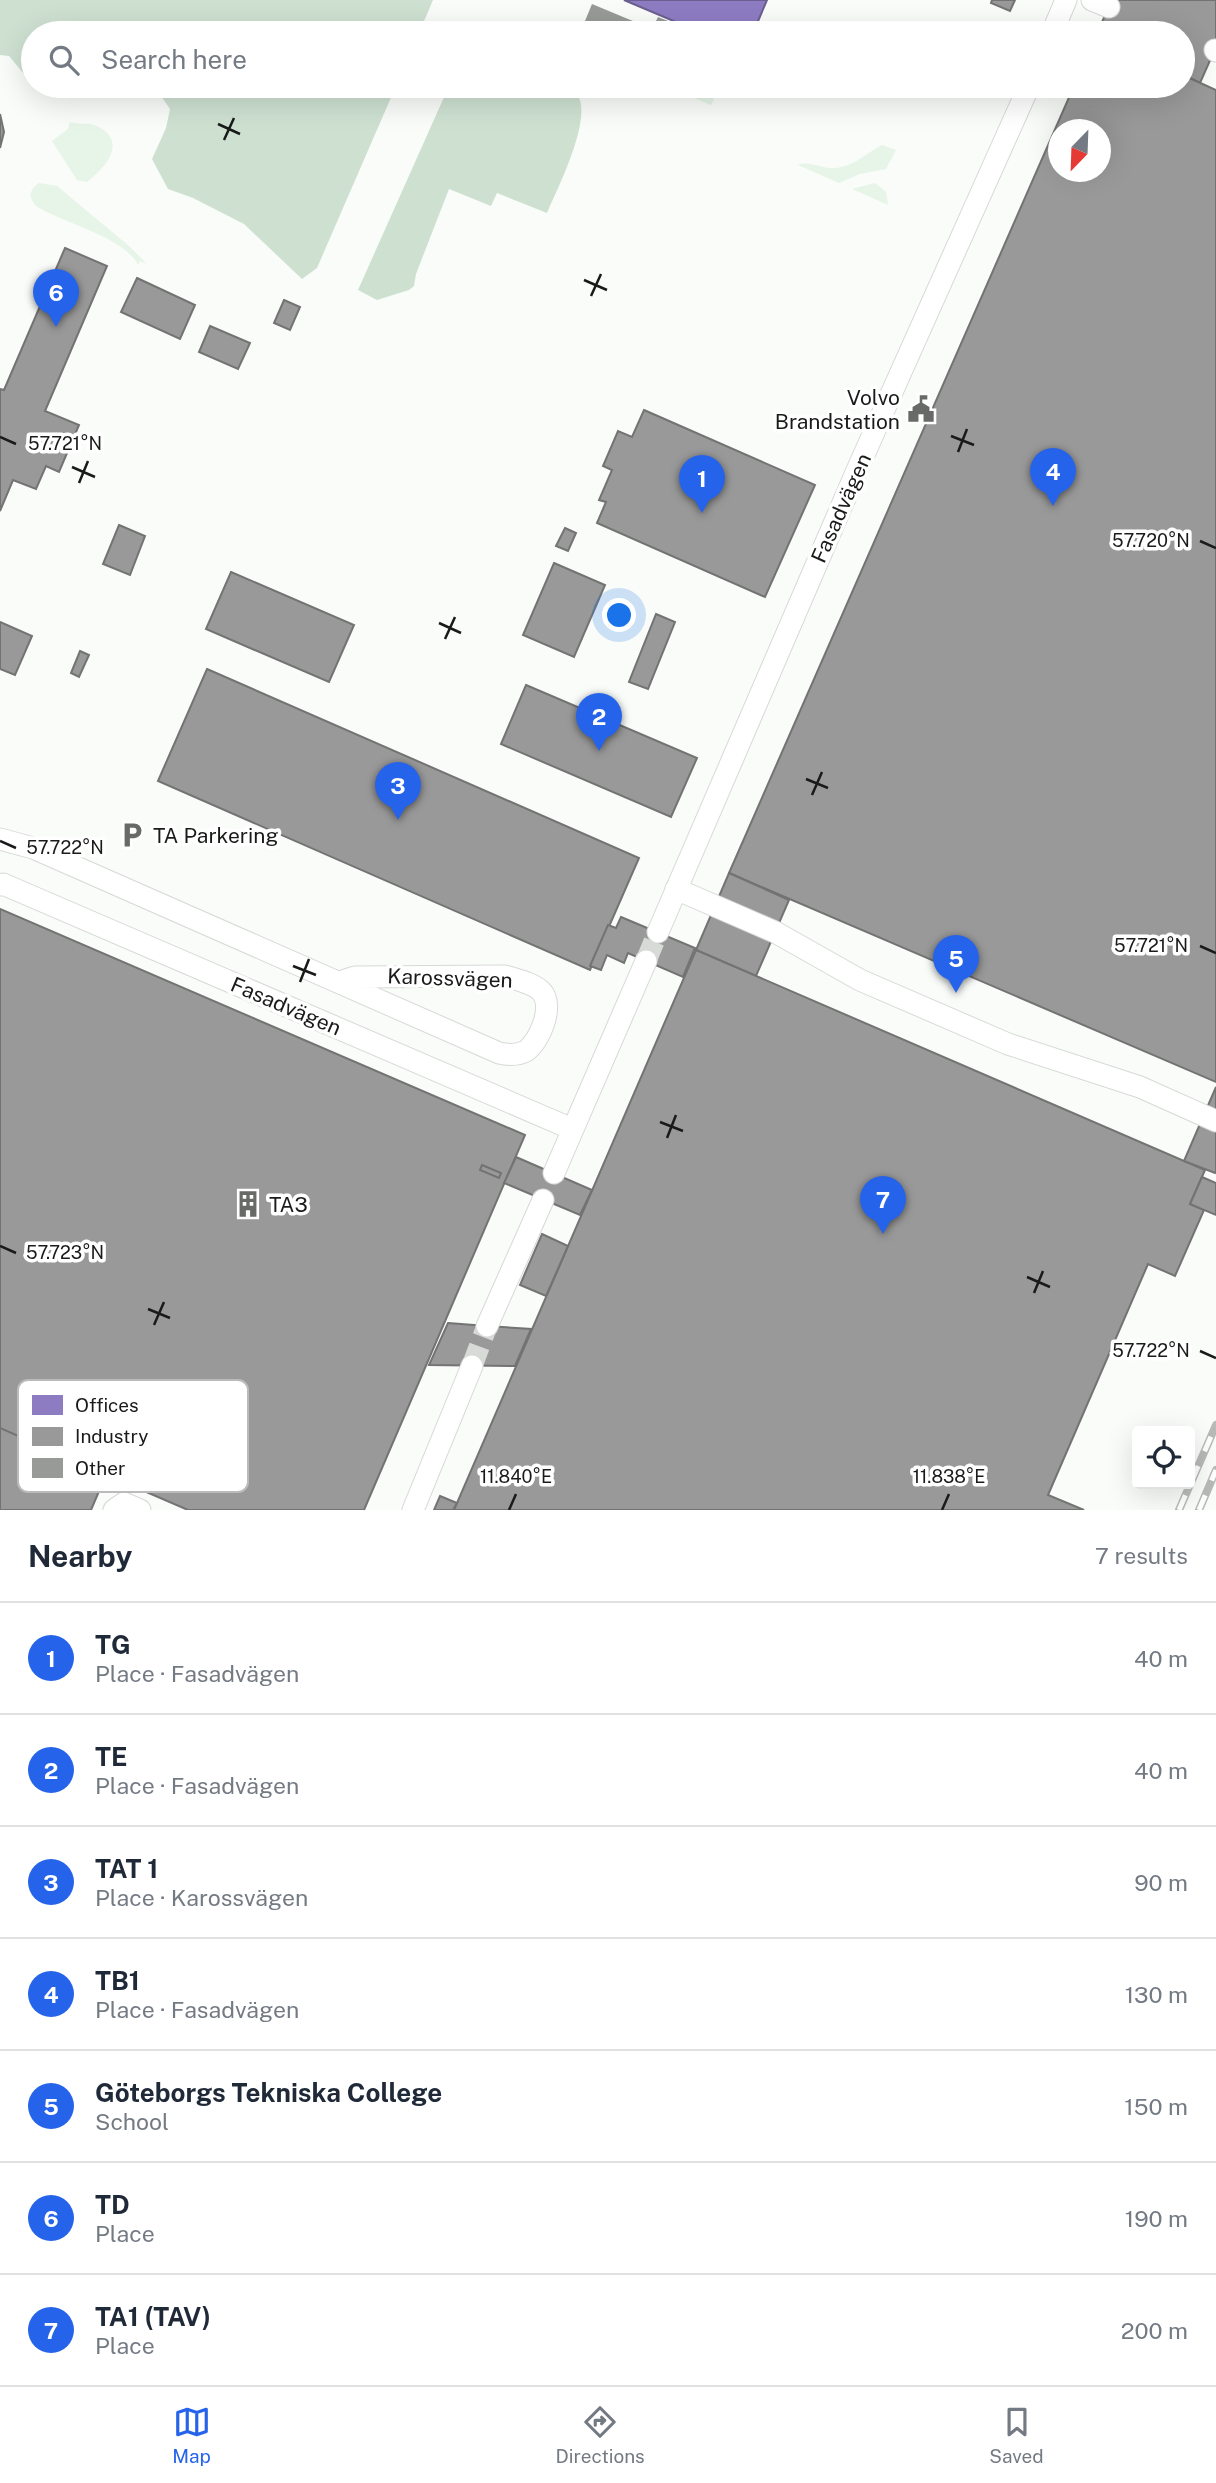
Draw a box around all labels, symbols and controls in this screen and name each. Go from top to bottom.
search box [21,21,1195,98]
icon: search [45,41,83,79]
text: Search here [101,44,247,75]
north arrow [1048,119,1111,182]
pin: 6 [33,269,79,327]
place label: Volvo Brandstation [775,385,900,434]
public building icon: Volvo Brandstation [906,394,936,424]
text: 57.721°N [28,433,102,454]
pin: 4 [1030,448,1076,506]
street label: Fasadvägen [806,449,876,567]
pin: 1 [679,455,725,513]
text: 57.720°N [1112,530,1190,551]
your location [602,598,636,632]
pin: 2 [576,693,622,751]
pin: 3 [375,762,421,820]
parking icon: TA Parkering [117,820,147,850]
place label: TA Parkering [153,823,279,848]
text: 57.722°N [26,837,104,858]
pin: 5 [933,935,979,993]
text: 57.721°N [1114,935,1188,956]
street label: Karossvägen [387,963,513,993]
street label: Fasadvägen [227,972,345,1040]
pin: 7 [860,1176,906,1234]
building icon: TA3 [233,1189,263,1219]
place label: TA3 [269,1192,308,1217]
text: 57.723°N [26,1242,104,1263]
text: 57.722°N [1112,1340,1190,1361]
legend [18,1380,248,1492]
text: Offices [75,1394,139,1416]
text: Industry [75,1425,148,1447]
map controls [1132,1426,1195,1489]
button: locate [1132,1426,1195,1489]
text: Other [75,1457,125,1479]
text: 11.840°E [480,1466,552,1487]
text: 11.838°E [913,1466,985,1487]
text: Nearby [28,1538,132,1574]
text: 7 results [1095,1542,1188,1569]
text: TG [95,1629,131,1660]
text: 1 [46,1645,56,1672]
text: 40 m [1134,1645,1188,1672]
text: Place · Fasadvägen [95,1660,299,1687]
text: TE [95,1741,128,1772]
text: 2 [44,1757,58,1784]
text: 40 m [1134,1757,1188,1784]
text: Place · Fasadvägen [95,1772,299,1799]
text: TAT 1 [95,1853,158,1884]
text: 3 [43,1869,59,1896]
text: 90 m [1134,1869,1188,1896]
text: Place · Karossvägen [95,1884,308,1911]
text: TB1 [95,1965,140,1996]
text: 4 [43,1981,59,2008]
text: 130 m [1125,1981,1188,2008]
text: Place · Fasadvägen [95,1996,299,2023]
text: Göteborgs Tekniska College [95,2077,442,2108]
text: 5 [43,2093,59,2120]
text: 150 m [1124,2093,1188,2120]
text: School [95,2108,169,2135]
text: TD [95,2189,130,2220]
text: 6 [43,2205,59,2232]
text: 190 m [1125,2205,1188,2232]
text: Place [95,2220,155,2247]
text: TA1 (TAV) [95,2301,211,2332]
text: 7 [44,2317,58,2344]
text: 200 m [1121,2317,1188,2344]
text: Place [95,2332,155,2359]
tab: Map [172,2403,211,2467]
tab: Directions [555,2403,645,2467]
tab: Saved [989,2403,1044,2467]

